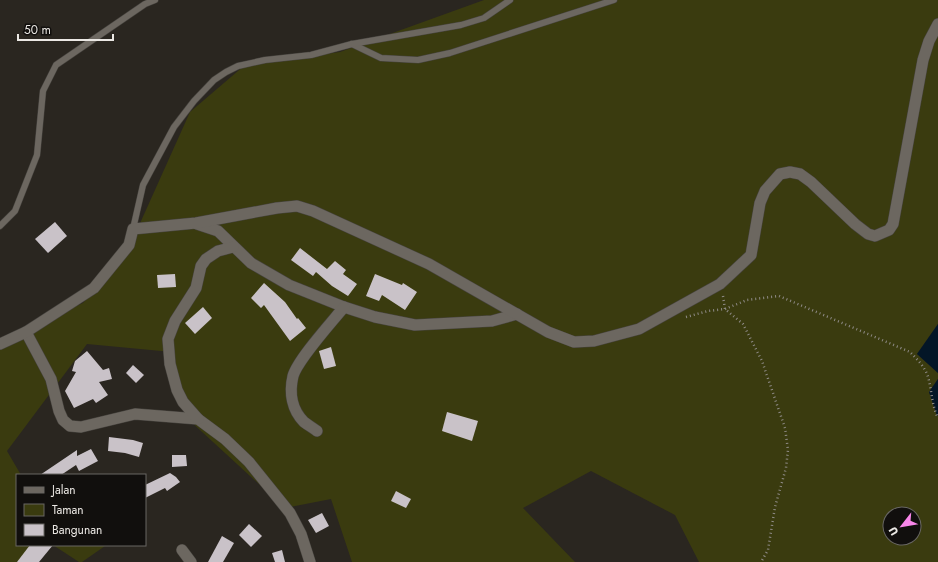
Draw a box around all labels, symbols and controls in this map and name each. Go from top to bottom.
scale bar [18,16,113,42]
text: 50 m [24,21,51,39]
legend [16,474,146,546]
text: Jalan [50,481,75,499]
text: Taman [52,501,84,519]
north arrow [882,506,922,546]
text: Bangunan [52,521,102,539]
text: U [885,524,902,539]

